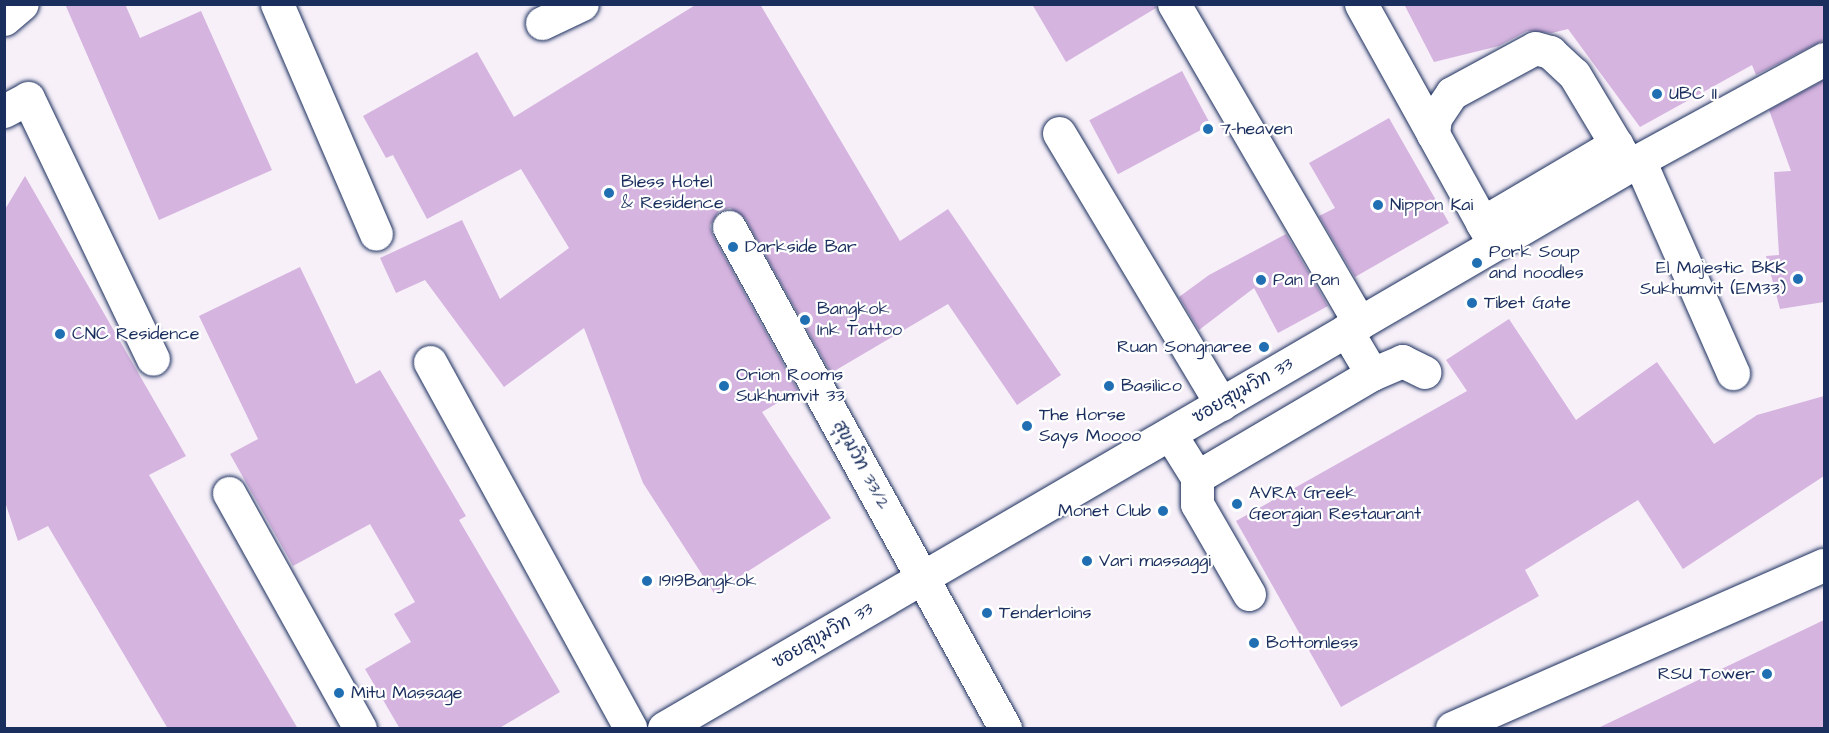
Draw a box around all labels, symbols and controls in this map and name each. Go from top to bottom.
place label: UBC II [1669,83,1717,105]
marker: UBC II [1650,87,1664,101]
place label: 7-heaven [1220,118,1293,140]
marker: 7-heaven [1201,122,1215,136]
place label: Bless Hotel & Residence [621,172,724,214]
marker: Bless Hotel & Residence [602,186,616,200]
place label: Nippon Kai [1390,194,1473,216]
marker: Nippon Kai [1371,198,1385,212]
place label: Darkside Bar [745,236,857,258]
marker: Darkside Bar [726,240,740,254]
place label: Pork Soup and noodles [1489,242,1584,284]
marker: Pork Soup and noodles [1470,256,1484,270]
place label: El Majestic BKK Sukhumvit (EM33) [1640,258,1786,300]
place label: Pan Pan [1273,269,1339,291]
marker: El Majestic BKK Sukhumvit (EM33) [1791,272,1805,286]
marker: Pan Pan [1254,273,1268,287]
place label: Tibet Gate [1484,292,1571,314]
marker: Tibet Gate [1465,296,1479,310]
place label: Bangkok Ink Tattoo [817,299,902,342]
marker: Bangkok Ink Tattoo [798,313,812,327]
place label: CNC Residence [72,323,199,345]
marker: CNC Residence [53,327,67,341]
place label: Ruan Songnaree [1117,336,1252,358]
marker: Ruan Songnaree [1257,340,1271,354]
street label: ซอยสุขุมวิท 33 [1189,353,1297,429]
place label: Orion Rooms Sukhumvit 33 [736,365,845,407]
place label: Basilico [1121,375,1182,397]
marker: Orion Rooms Sukhumvit 33 [717,379,731,393]
marker: Basilico [1102,379,1116,393]
place label: The Horse Says Moooo [1039,405,1141,448]
street label: สุขุมวิท 33/2 [828,417,894,513]
marker: The Horse Says Moooo [1020,419,1034,433]
place label: AVRA Greek Georgian Restaurant [1249,483,1421,526]
marker: AVRA Greek Georgian Restaurant [1230,497,1244,511]
place label: Monet Club [1058,500,1151,522]
marker: Monet Club [1156,504,1170,518]
place label: Vari massaggi [1099,550,1211,572]
marker: Vari massaggi [1080,554,1094,568]
place label: 1919Bangkok [659,570,757,592]
marker: 1919Bangkok [640,574,654,588]
street label: ซอยสุขุมวิท 33 [769,598,877,674]
place label: Tenderloins [999,602,1092,624]
marker: Tenderloins [980,606,994,620]
place label: Bottomless [1266,632,1358,654]
marker: Bottomless [1247,636,1261,650]
place label: RSU Tower [1658,663,1755,685]
marker: RSU Tower [1760,667,1774,681]
place label: Mitu Massage [351,682,463,704]
marker: Mitu Massage [332,686,346,700]

